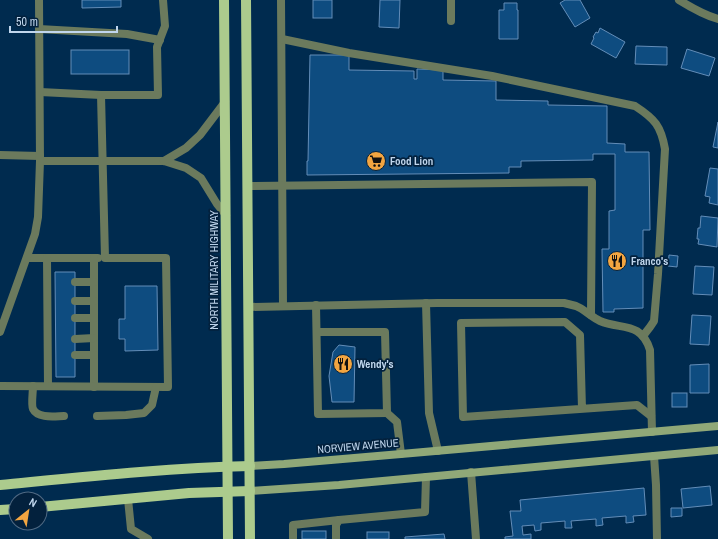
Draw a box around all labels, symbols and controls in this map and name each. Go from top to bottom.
scale bar [10,8,117,34]
text: 50 m [16,14,38,30]
supermarket icon: Food Lion [365,150,387,172]
place label: Food Lion [390,154,433,168]
street label: NORTH MILITARY HIGHWAY [207,210,221,330]
restaurant icon: Franco's [606,250,628,272]
place label: Franco's [631,254,668,268]
restaurant icon: Wendy's [332,353,354,375]
place label: Wendy's [357,357,394,371]
street label: NORVIEW AVENUE [317,435,399,457]
north arrow [8,491,48,531]
text: N [27,495,39,510]

